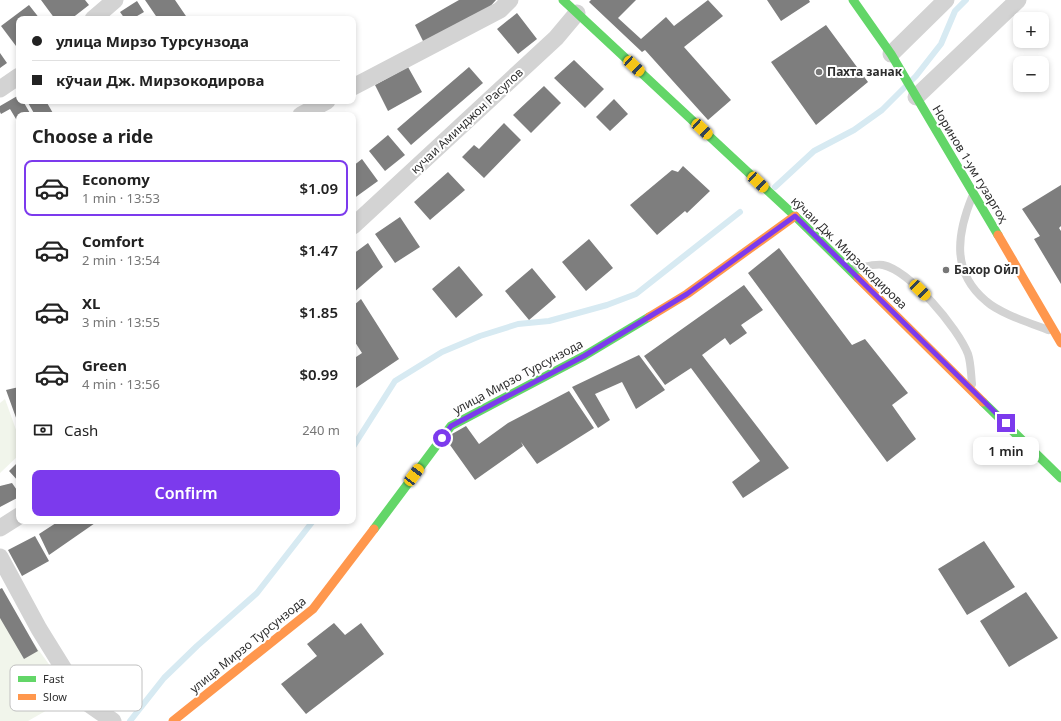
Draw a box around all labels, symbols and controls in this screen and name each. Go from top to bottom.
map controls [1013,12,1049,92]
button: + [1013,12,1049,48]
text: улица Мирзо Турсунзода [56,31,249,51]
car [621,53,647,79]
button: − [1013,56,1049,92]
place label: Пахта занак [827,63,903,80]
street label: кучаи Аминджон Расулов [407,64,527,177]
marker: Пахта занак [814,67,824,77]
text: кӯчаи Дж. Мирзокодирова [56,70,264,90]
street label: Норинов 1-ум гузаргоҳ [929,102,1012,226]
car [689,116,715,142]
text: Choose a ride [32,124,153,148]
text: Economy [82,169,150,189]
car [745,169,771,195]
icon: car [34,170,70,206]
text: $1.09 [300,178,338,198]
text: 1 min · 13:53 [82,189,160,207]
street label: кӯчаи Дж. Мирзокодирова [788,193,911,313]
text: Comfort [82,231,144,251]
icon: car [34,232,70,268]
text: $1.47 [300,240,338,260]
text: 2 min · 13:54 [82,251,160,269]
place label: Бахор Ойл [954,261,1018,278]
marker: Бахор Ойл [941,265,951,275]
car [907,277,933,303]
text: XL [82,293,100,313]
icon: car [34,294,70,330]
text: $1.85 [300,302,338,322]
text: 3 min · 13:55 [82,313,160,331]
street label: улица Мирзо Турсунзода [450,335,586,418]
text: Green [82,355,127,375]
icon: car [34,356,70,392]
text: $0.99 [300,364,338,384]
text: 4 min · 13:56 [82,375,160,393]
route end [997,414,1015,432]
icon: cash [32,419,54,441]
text: Cash [64,420,98,440]
text: 240 m [302,421,340,439]
route start [433,429,451,447]
callout: 1 min [973,437,1039,465]
text: 1 min [988,442,1024,460]
car [402,462,426,488]
button: Confirm [32,470,340,516]
street label: улица Мирзо Турсунзода [186,592,309,697]
legend [10,665,142,711]
text: Fast [43,671,64,686]
text: Slow [43,689,67,704]

